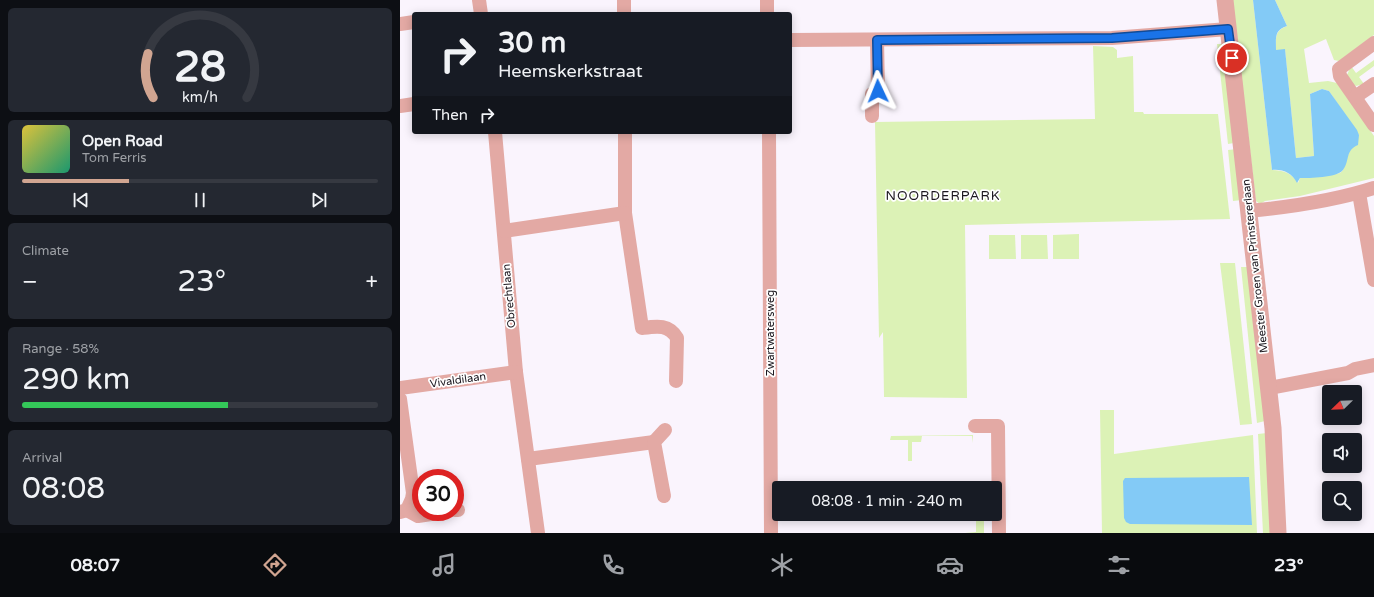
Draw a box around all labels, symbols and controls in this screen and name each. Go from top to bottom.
text: 30 m [498,26,566,60]
icon: right [432,28,484,80]
pin [1215,41,1249,75]
text: 28 [174,43,226,93]
icon: arrive [1221,47,1243,69]
text: Heemskerkstraat [498,60,643,82]
position arrow [857,70,899,112]
text: km/h [182,89,218,106]
icon: right [476,104,498,126]
text: Then [432,106,468,124]
text: Open Road [82,132,163,150]
text: Tom Ferris [82,150,146,166]
street label: Meester Groen van Prinstererlaan [1239,178,1271,354]
district label: NOORDERPARK [886,188,1000,204]
icon: previous [70,189,92,211]
icon: pause [189,189,211,211]
icon: next [308,189,330,211]
text: Climate [22,243,69,259]
text: 23° [177,263,226,300]
street label: Obrechtlaan [500,263,518,329]
text: − [22,269,38,295]
text: + [366,269,378,295]
street label: Zwartwatersweg [764,290,777,376]
text: Range · 58% [22,341,99,357]
text: 290 km [22,361,130,398]
street label: Vivaldilaan [429,370,487,390]
north arrow [1322,385,1362,425]
map controls [1322,385,1362,521]
button: sound [1322,433,1362,473]
text: Arrival [22,450,62,466]
speed limit sign: 30 [412,469,464,521]
text: 08:08 [22,470,105,507]
button: search [1322,481,1362,521]
text: 08:08 · 1 min · 240 m [812,492,962,510]
icon: directions [261,551,289,579]
icon: music [430,551,458,579]
icon: phone [599,551,627,579]
icon: climate [768,551,796,579]
icon: car [936,551,964,579]
icon: filters [1105,551,1133,579]
text: 08:07 [70,554,120,576]
text: 23° [1274,554,1304,576]

